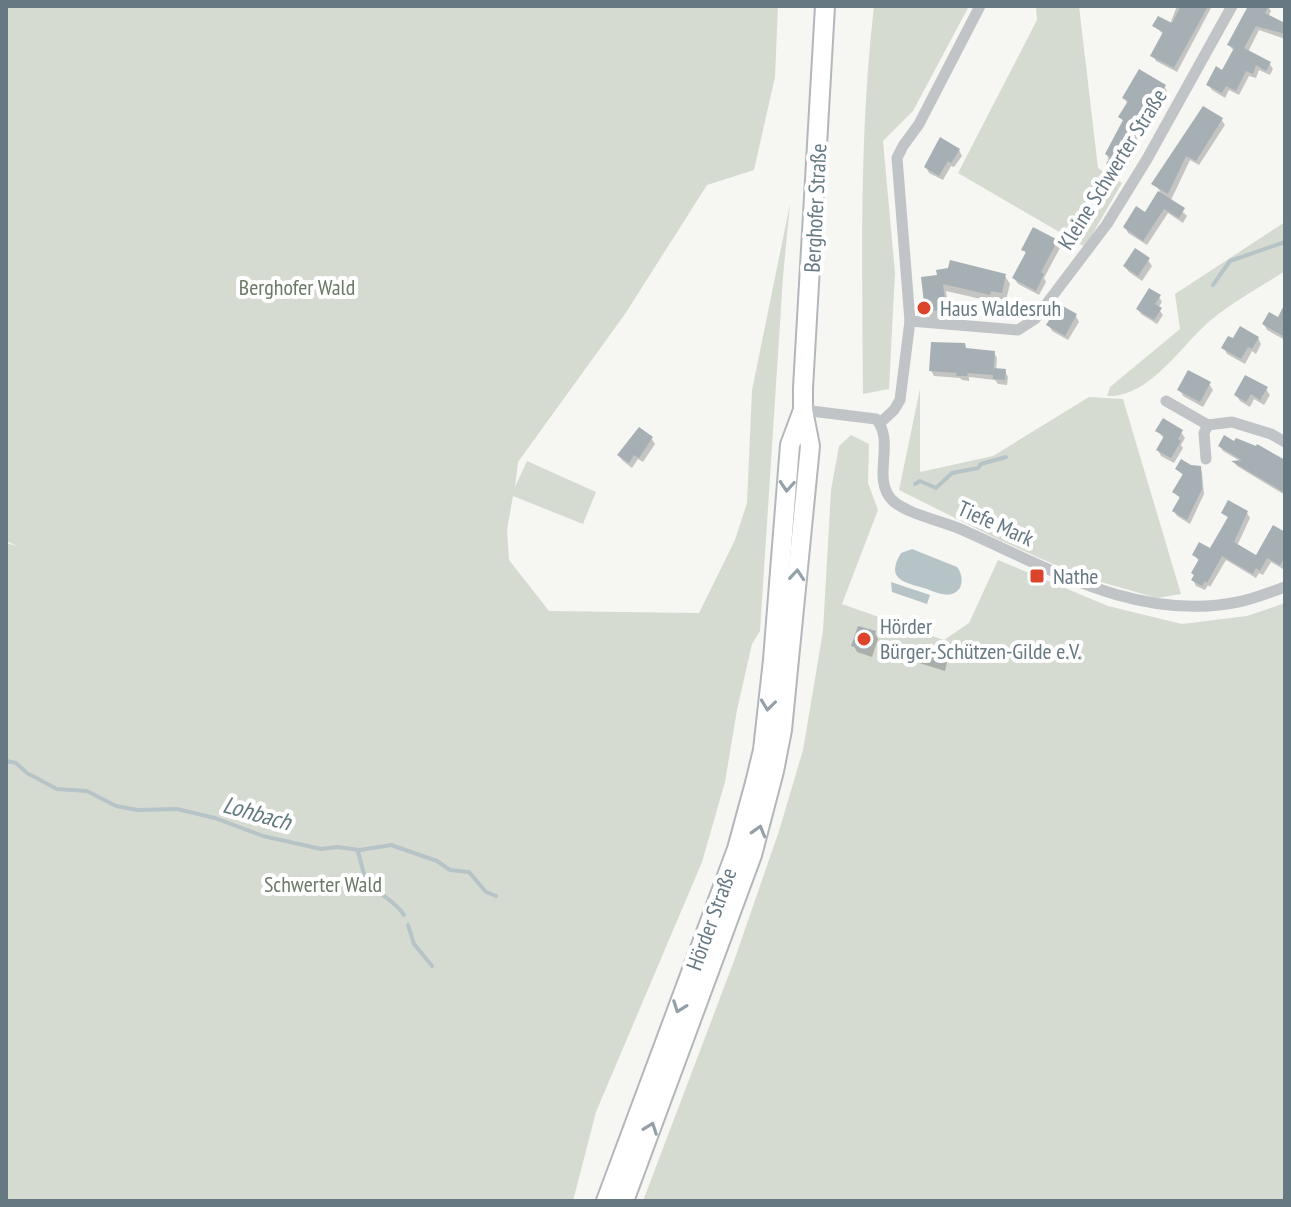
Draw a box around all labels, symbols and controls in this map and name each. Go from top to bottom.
street label: Kleine Schwerter Straße [1051,83,1173,255]
street label: Berghofer Straße [798,143,832,273]
park label: Berghofer Wald [239,273,355,301]
place label: Haus Waldesruh [940,294,1061,322]
marker: Haus Waldesruh [915,299,933,317]
one-way arrow [778,480,795,493]
street label: Tiefe Mark [954,494,1039,552]
place label: Nathe [1053,562,1098,590]
marker: Nathe [1028,567,1046,585]
one-way arrow [789,569,806,582]
place label: Hörder Bürger-Schützen-Gilde e.V. [880,612,1081,665]
marker: Hörder Bürger-Schützen-Gilde e.V. [855,630,873,648]
one-way arrow [760,699,777,712]
water label: Lohbach [220,789,296,838]
one-way arrow [750,824,766,838]
street label: Hörder Straße [680,864,742,974]
park label: Schwerter Wald [264,870,382,898]
one-way arrow [672,999,689,1013]
one-way arrow [641,1122,658,1136]

